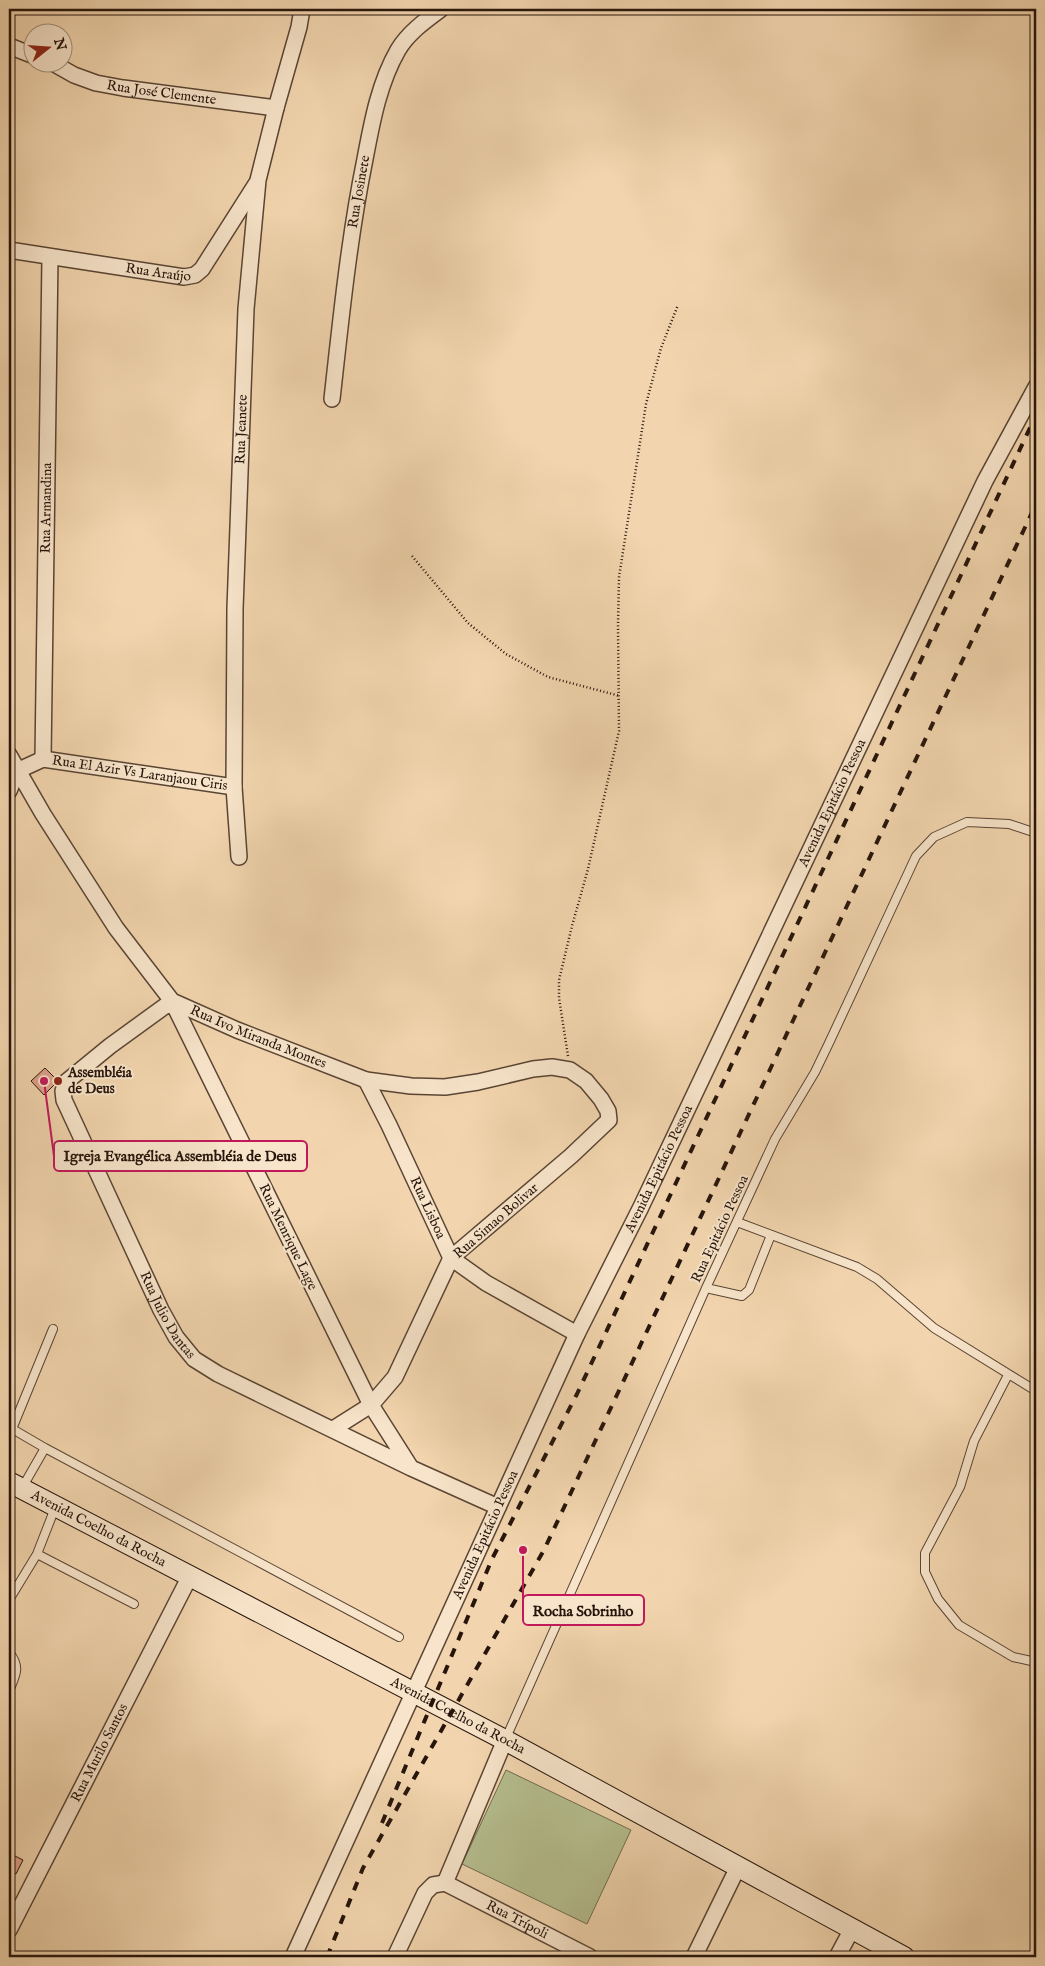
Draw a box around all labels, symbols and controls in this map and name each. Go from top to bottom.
north arrow [22,22,72,72]
text: N [49,35,70,53]
street label: Rua José Clemente [105,76,218,109]
street label: Rua Josinete [344,153,375,230]
street label: Rua Araújo [124,259,193,286]
street label: Rua Jeanete [231,393,252,465]
street label: Rua Armandina [37,462,56,553]
street label: Avenida Epitácio Pessoa [794,735,871,871]
street label: Rua El Azir Vs Laranjaou Ciris [51,751,229,795]
street label: Rua Ivo Miranda Montes [187,1001,329,1073]
place label: Assembléia de Deus [67,1064,133,1098]
marker: Assembléia de Deus [52,1075,64,1087]
street label: Avenida Epitácio Pessoa [620,1101,697,1237]
callout: Igreja Evangélica Assembléia de Deus [54,1141,307,1171]
text: Igreja Evangélica Assembléia de Deus [64,1147,297,1166]
street label: Rua Epitácio Pessoa [687,1171,753,1286]
street label: Rua Lisboa [405,1174,450,1243]
street label: Rua Simao Bolivar [450,1179,542,1263]
street label: Rua Menrique Lage [254,1181,322,1294]
street label: Rua Julio Dantas [135,1269,199,1363]
street label: Avenida Epitácio Pessoa [448,1467,523,1603]
street label: Avenida Coelho da Rocha [27,1486,170,1572]
callout: Rocha Sobrinho [523,1595,644,1625]
text: Rocha Sobrinho [533,1602,633,1621]
street label: Avenida Coelho da Rocha [386,1673,529,1759]
street label: Rua Murilo Santos [67,1700,132,1805]
street label: Rua Trípoli [483,1896,552,1943]

